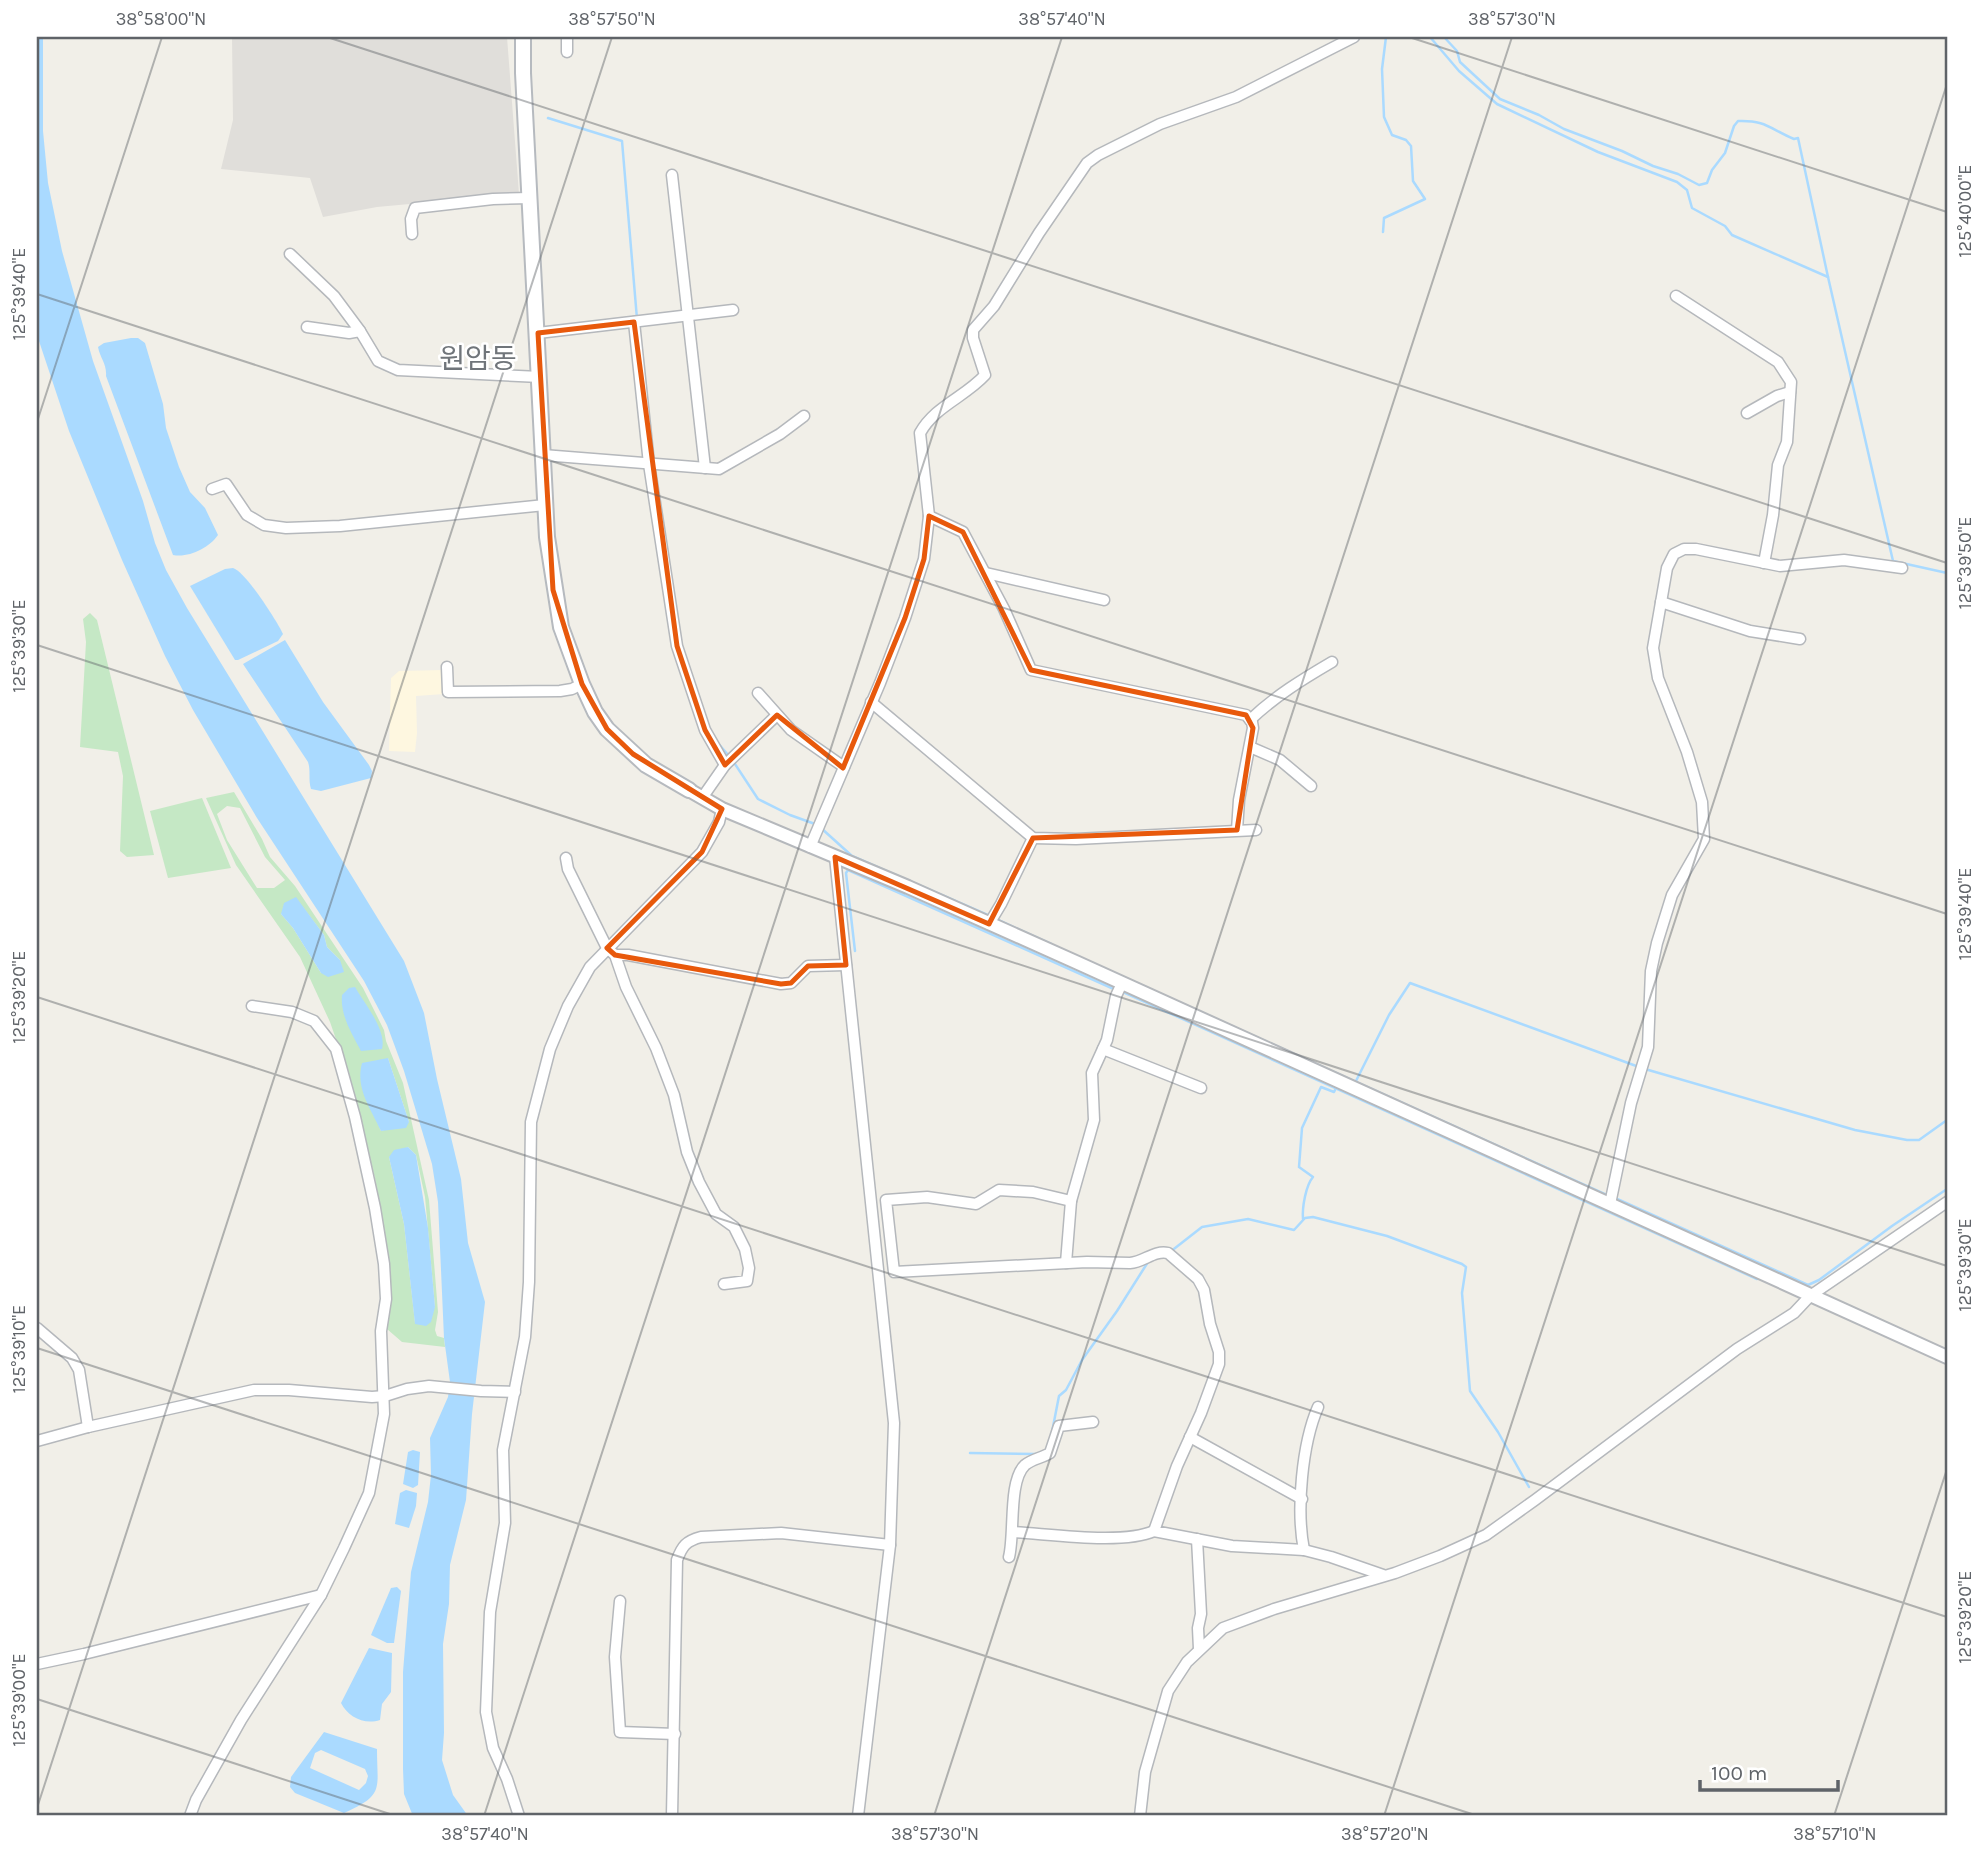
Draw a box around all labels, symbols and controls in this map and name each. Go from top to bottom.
text: 38°58'00"N [116,8,206,30]
text: 38°57'50"N [568,8,656,30]
text: 38°57'40"N [1018,8,1106,30]
text: 38°57'30"N [1468,8,1556,30]
text: 125°40'00"E [1954,165,1976,257]
text: 125°39'40"E [8,248,30,340]
district label: 원암동 [439,342,517,375]
text: 125°39'50"E [1954,517,1976,609]
text: 125°39'30"E [8,599,30,693]
text: 125°39'40"E [1954,868,1976,960]
text: 125°39'20"E [8,951,30,1043]
text: 125°39'30"E [1954,1218,1976,1312]
text: 125°39'10"E [8,1305,30,1393]
text: 125°39'20"E [1954,1571,1976,1663]
text: 125°39'00"E [8,1653,30,1747]
scale bar [1700,1748,1839,1792]
text: 100 m [1711,1761,1768,1785]
text: 38°57'40"N [441,1823,529,1845]
text: 38°57'30"N [891,1823,979,1845]
text: 38°57'20"N [1341,1823,1429,1845]
text: 38°57'10"N [1793,1823,1877,1845]

